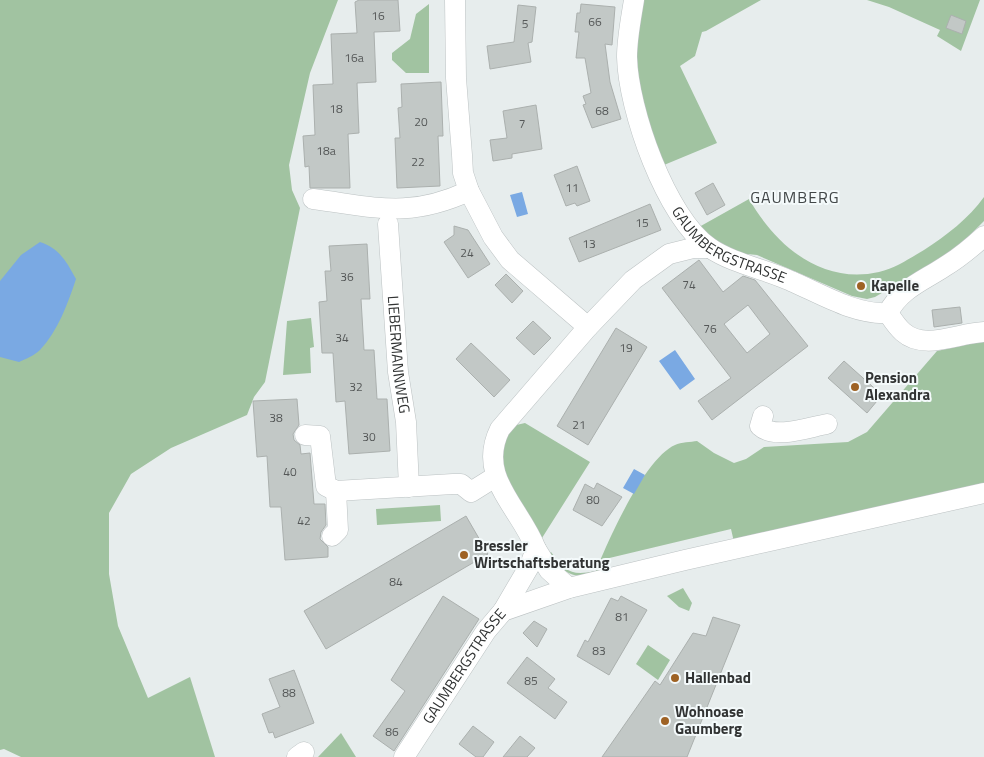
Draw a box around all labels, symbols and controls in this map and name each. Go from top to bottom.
house number: 16 [371,6,385,25]
house number: 66 [588,12,602,31]
house number: 5 [522,14,529,33]
house number: 16a [344,48,364,67]
house number: 18 [329,99,343,118]
house number: 68 [595,101,609,120]
house number: 20 [414,112,428,131]
house number: 7 [519,114,525,133]
house number: 18a [316,141,336,160]
house number: 22 [411,152,425,171]
house number: 11 [565,178,579,197]
district label: GAUMBERG [750,185,840,209]
street label: GAUMBERGSTRASSE [666,202,790,289]
house number: 15 [635,213,649,232]
house number: 13 [582,234,596,253]
house number: 24 [460,243,474,262]
house number: 36 [340,267,354,286]
place label: Kapelle [871,274,919,297]
house number: 74 [682,275,696,294]
marker: Kapelle [855,280,867,292]
street label: LIEBERMANNWEG [382,295,416,415]
house number: 76 [703,319,717,338]
house number: 34 [335,328,349,347]
house number: 19 [619,338,633,357]
place label: Pension Alexandra [865,366,931,406]
house number: 32 [349,377,363,396]
marker: Pension Alexandra [849,381,861,393]
house number: 38 [269,408,283,427]
house number: 21 [572,415,586,434]
house number: 30 [362,427,376,446]
house number: 40 [283,462,297,481]
house number: 80 [586,490,600,509]
house number: 42 [297,511,311,530]
place label: Bressler Wirtschaftsberatung [474,534,610,574]
marker: Bressler Wirtschaftsberatung [458,549,470,561]
house number: 84 [389,572,403,591]
street label: GAUMBERGSTRASSE [417,603,511,728]
house number: 81 [615,607,629,626]
house number: 83 [592,641,606,660]
place label: Hallenbad [685,666,751,689]
house number: 85 [524,671,538,690]
marker: Hallenbad [669,672,681,684]
house number: 88 [282,683,296,702]
place label: Wohnoase Gaumberg [675,700,744,740]
marker: Wohnoase Gaumberg [659,715,671,727]
house number: 86 [385,722,399,741]

